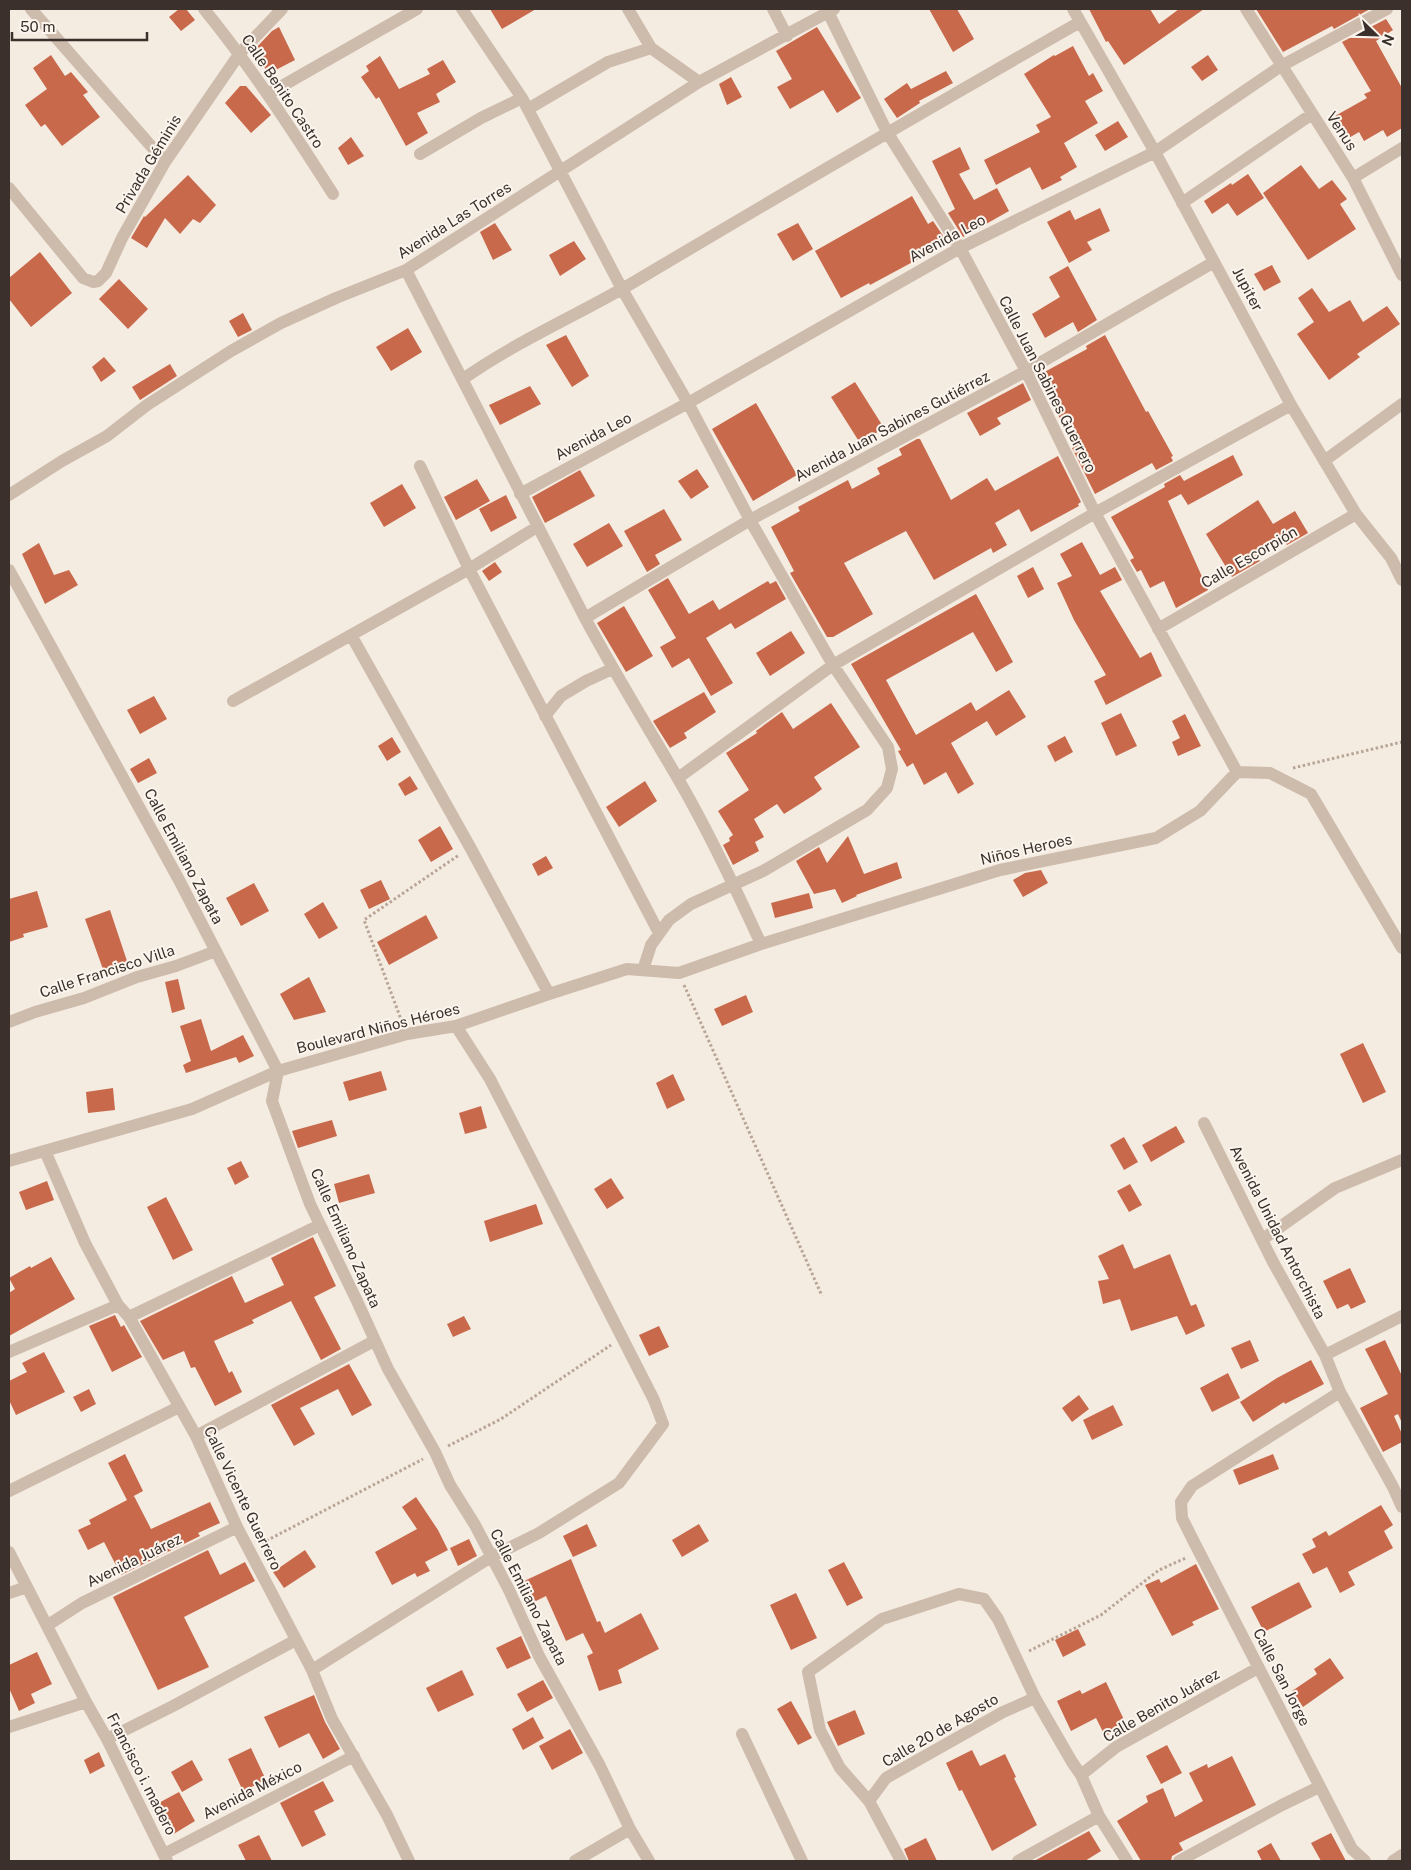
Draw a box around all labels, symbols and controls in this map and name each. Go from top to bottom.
scale bar [12,10,148,42]
north arrow [1351,10,1401,60]
text: 50 m [20,18,55,35]
street label: Calle Benito Castro [239,31,327,151]
text: N [1378,32,1397,48]
street label: Venus [1323,108,1361,154]
street label: Privada Géminis [112,112,184,216]
street label: Avenida Las Torres [394,178,514,262]
street label: Avenida Leo [906,211,988,265]
street label: Jupiter [1229,264,1267,314]
street label: Calle Juan Sabines Guerrero [996,293,1100,475]
street label: Avenida Juan Sabines Gutiérrez [792,367,992,485]
street label: Avenida Leo [552,409,634,463]
street label: Calle Escorpión [1198,523,1300,591]
street label: Calle Emiliano Zapata [141,785,227,927]
street label: Niños Heroes [979,830,1073,868]
street label: Calle Francisco Villa [37,941,177,1001]
street label: Boulevard Niños Héroes [295,999,461,1057]
street label: Avenida Unidad Antorchista [1227,1142,1329,1322]
street label: Calle Emiliano Zapata [308,1166,384,1310]
street label: Calle Vicente Guerrero [201,1423,285,1573]
street label: Calle Emiliano Zapata [487,1526,571,1668]
street label: Avenida Juárez [84,1530,184,1590]
street label: Calle San Jorge [1250,1625,1314,1729]
street label: Calle Benito Juárez [1100,1665,1222,1745]
street label: Calle 20 de Agosto [879,1690,1001,1770]
street label: Francisco i. madero [104,1710,180,1838]
street label: Avenida México [200,1758,304,1822]

